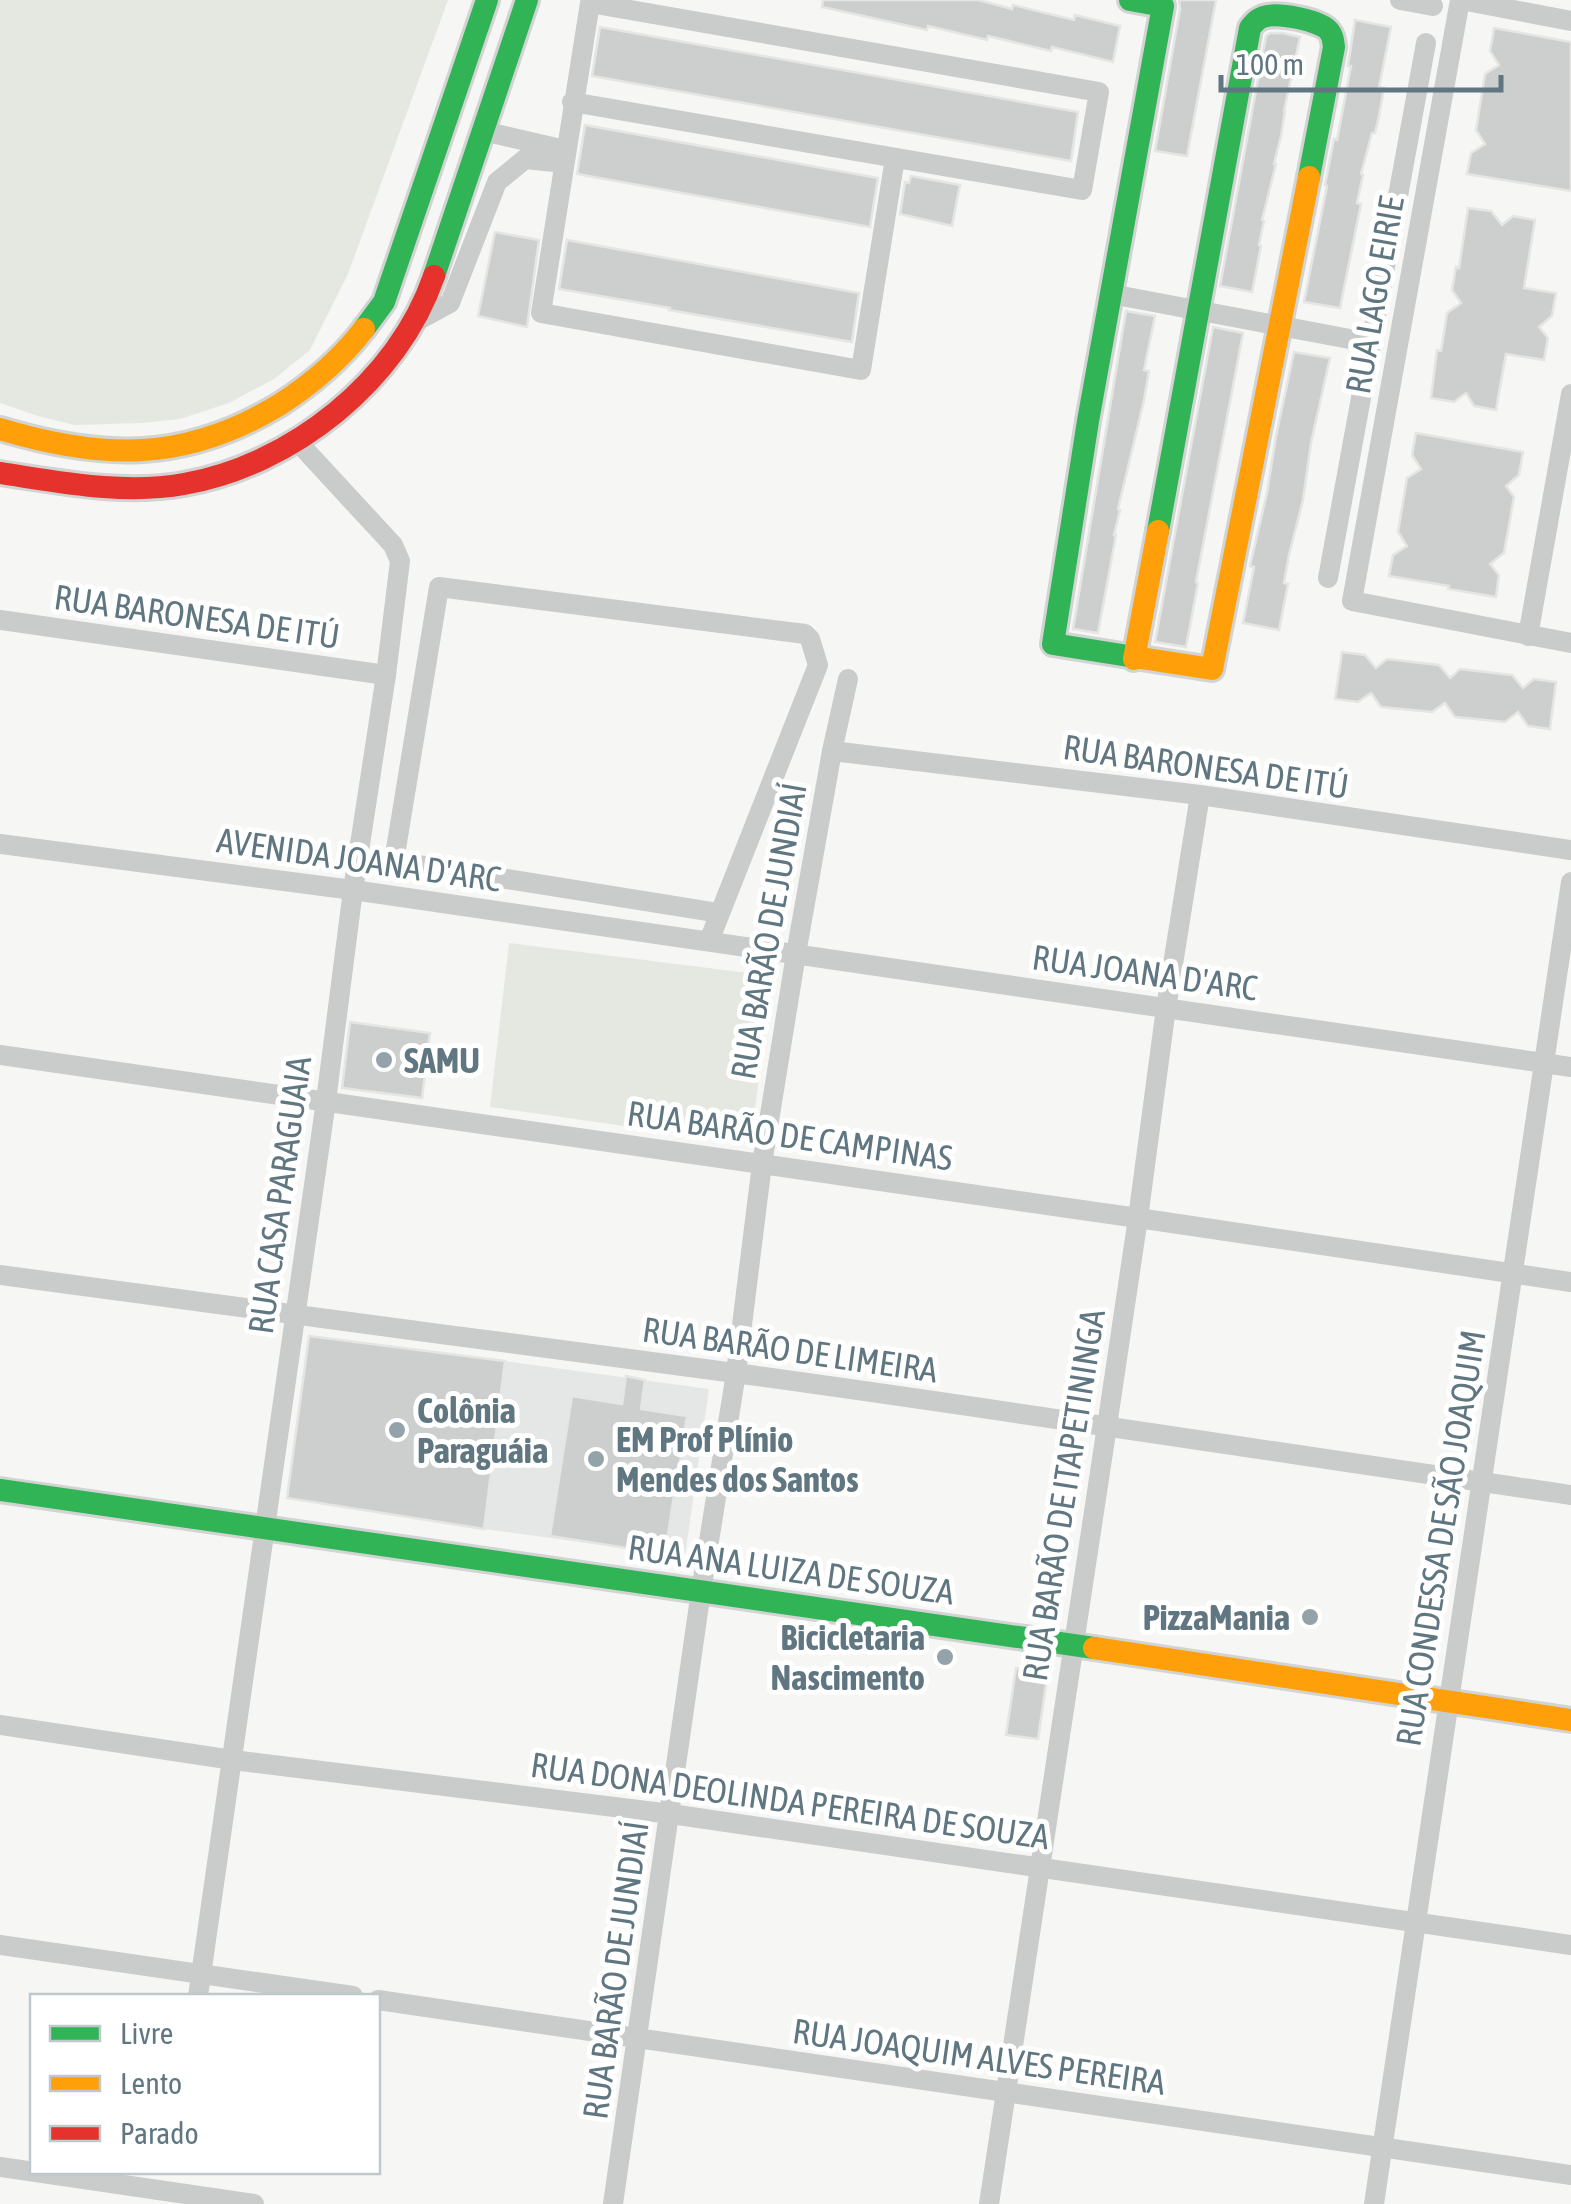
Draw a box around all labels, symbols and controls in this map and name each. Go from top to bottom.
scale bar [1221,30,1501,92]
text: 100 m [1236,47,1304,81]
street label: RUA LAGO EIRIE [1337,193,1411,397]
street label: RUA BARONESA DE ITÚ [52,576,342,656]
street label: RUA BARONESA DE ITÚ [1061,726,1351,806]
street label: RUA BARÃO DE JUNDIAÍ [722,780,814,1082]
street label: AVENIDA JOANA D'ARC [214,819,504,899]
street label: RUA JOANA D'ARC [1030,936,1260,1008]
place label: SAMU [404,1040,480,1080]
marker: SAMU [373,1049,395,1071]
street label: RUA CASA PARAGUAIA [240,1053,318,1336]
street label: RUA BARÃO DE CAMPINAS [625,1092,955,1178]
street label: RUA BARÃO DE ITAPETININGA [1014,1306,1112,1683]
street label: RUA BARÃO DE LIMEIRA [640,1308,941,1390]
street label: RUA CONDESSA DE SÃO JOAQUIM [1387,1327,1493,1749]
place label: Colônia Paraguáia [417,1390,548,1470]
marker: Colônia Paraguáia [386,1419,408,1441]
place label: EM Prof Plínio Mendes dos Santos [616,1419,859,1499]
marker: EM Prof Plínio Mendes dos Santos [585,1448,607,1470]
street label: RUA ANA LUIZA DE SOUZA [625,1526,957,1612]
place label: PizzaMania [1143,1597,1290,1637]
marker: PizzaMania [1299,1606,1321,1628]
place label: Bicicletaria Nascimento [770,1617,925,1697]
marker: Bicicletaria Nascimento [934,1646,956,1668]
street label: RUA DONA DEOLINDA PEREIRA DE SOUZA [528,1744,1053,1856]
street label: RUA BARÃO DE JUNDIAÍ [574,1819,656,2121]
legend [30,1994,380,2174]
street label: RUA JOAQUIM ALVES PEREIRA [790,2010,1169,2102]
text: Livre [120,2016,173,2050]
text: Lento [120,2066,182,2100]
text: Parado [120,2116,199,2150]

